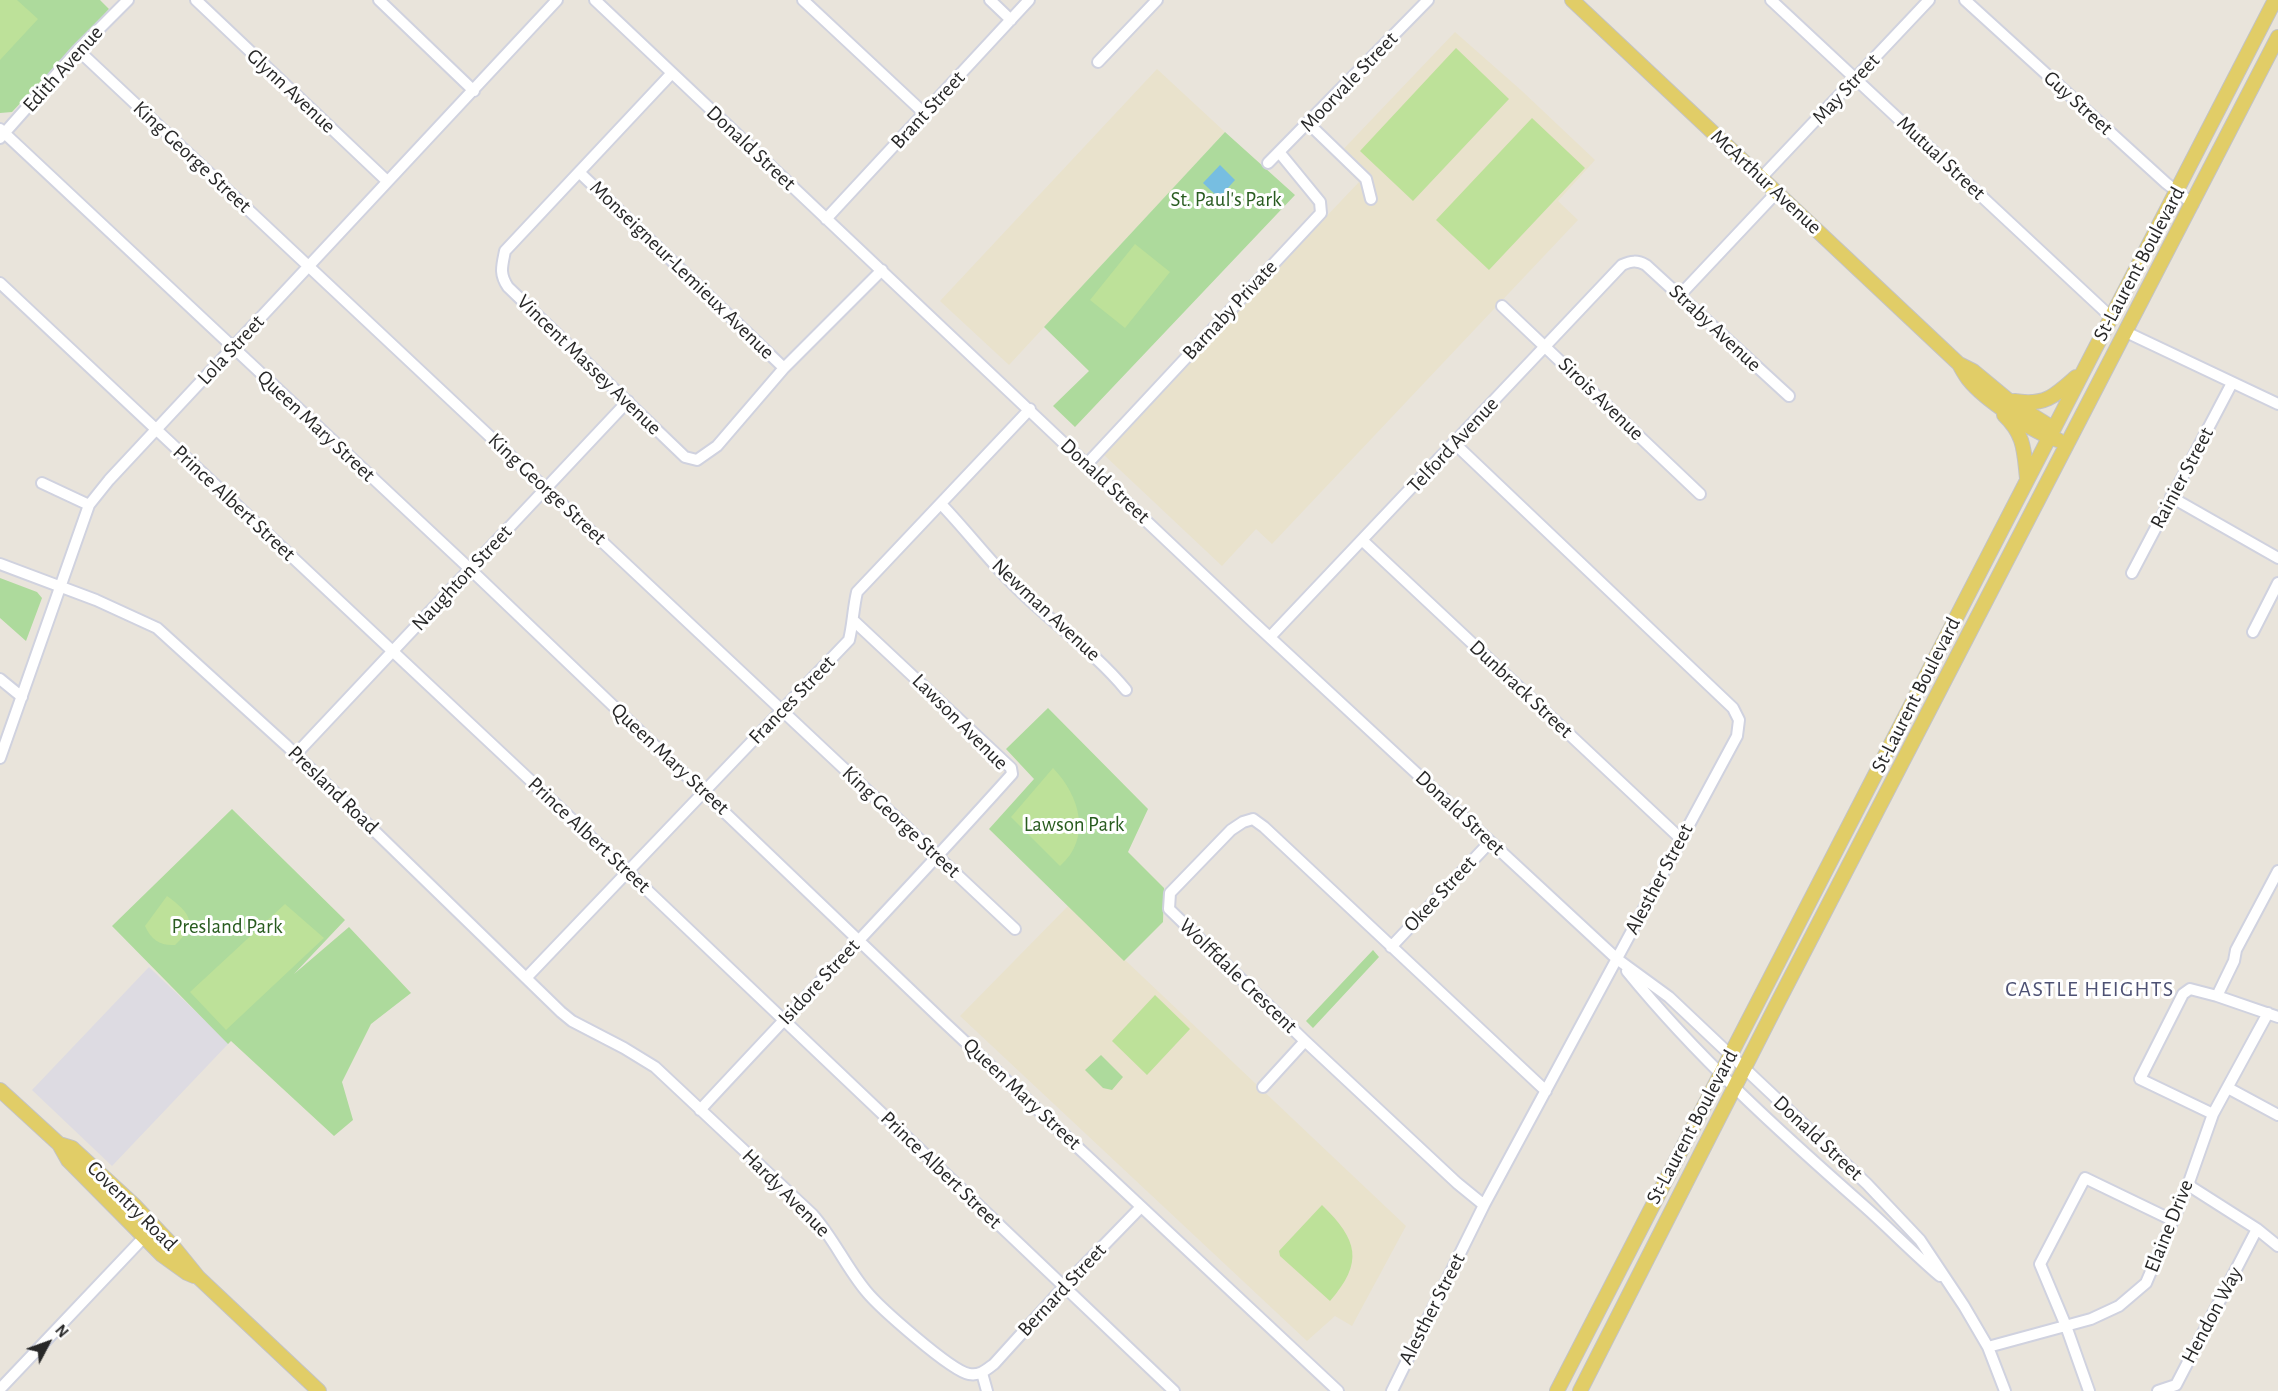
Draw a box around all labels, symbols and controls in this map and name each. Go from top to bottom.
street label: Edith Avenue [18,21,108,117]
street label: Moorvale Street [1295,27,1403,137]
street label: Glynn Avenue [241,43,341,139]
street label: May Street [1807,48,1885,130]
street label: Guy Street [2038,65,2118,141]
street label: Brant Street [886,66,970,154]
street label: King George Street [128,96,256,218]
street label: Donald Street [701,100,801,196]
street label: Mutual Street [1891,111,1991,205]
street label: McArthur Avenue [1705,124,1827,240]
street label: Monseigneur-Lemieux Avenue [584,175,780,365]
street label: St-Laurent Boulevard [2088,183,2190,345]
park label: St. Paul's Park [1170,187,1282,213]
street label: Barnaby Private [1177,255,1283,365]
street label: Straby Avenue [1664,279,1766,377]
street label: Vincent Massey Avenue [511,289,667,441]
street label: Lola Street [192,310,270,390]
street label: Sirois Avenue [1553,352,1649,446]
street label: Queen Mary Street [252,365,380,487]
street label: Telford Avenue [1402,392,1504,498]
street label: Rainier Street [2145,423,2219,533]
street label: King George Street [483,428,611,550]
street label: Donald Street [1055,433,1155,529]
street label: Prince Albert Street [167,440,301,566]
street label: Naughton Street [407,520,517,636]
street label: Newman Avenue [986,553,1106,667]
street label: St-Laurent Boulevard [1866,613,1966,777]
street label: Dunbrack Street [1464,635,1578,743]
street label: Frances Street [743,650,841,750]
street label: Lawson Avenue [907,669,1013,775]
street label: Queen Mary Street [606,698,734,820]
street label: Presland Road [282,740,384,840]
street label: King George Street [837,761,965,883]
street label: Donald Street [1410,765,1510,861]
street label: Prince Albert Street [522,772,656,898]
park label: Lawson Park [1024,812,1124,838]
street label: Alesther Street [1619,819,1699,939]
street label: Okee Street [1398,851,1482,937]
street label: Wolffdale Crescent [1174,913,1302,1039]
park label: Presland Park [172,914,282,940]
street label: Isidore Street [773,934,865,1030]
district label: CASTLE HEIGHTS [2005,976,2175,1002]
street label: Queen Mary Street [958,1033,1086,1155]
street label: St-Laurent Boulevard [1641,1046,1743,1208]
street label: Donald Street [1768,1090,1868,1186]
street label: Prince Albert Street [875,1106,1007,1234]
street label: Hardy Avenue [737,1144,835,1242]
street label: Coventry Road [82,1156,182,1256]
street label: Elaine Drive [2139,1176,2199,1276]
street label: Bernard Street [1012,1238,1112,1342]
street label: Alesther Street [1393,1249,1471,1369]
street label: Hendon Way [2176,1262,2248,1368]
north arrow [18,1313,78,1373]
text: N [52,1322,71,1341]

